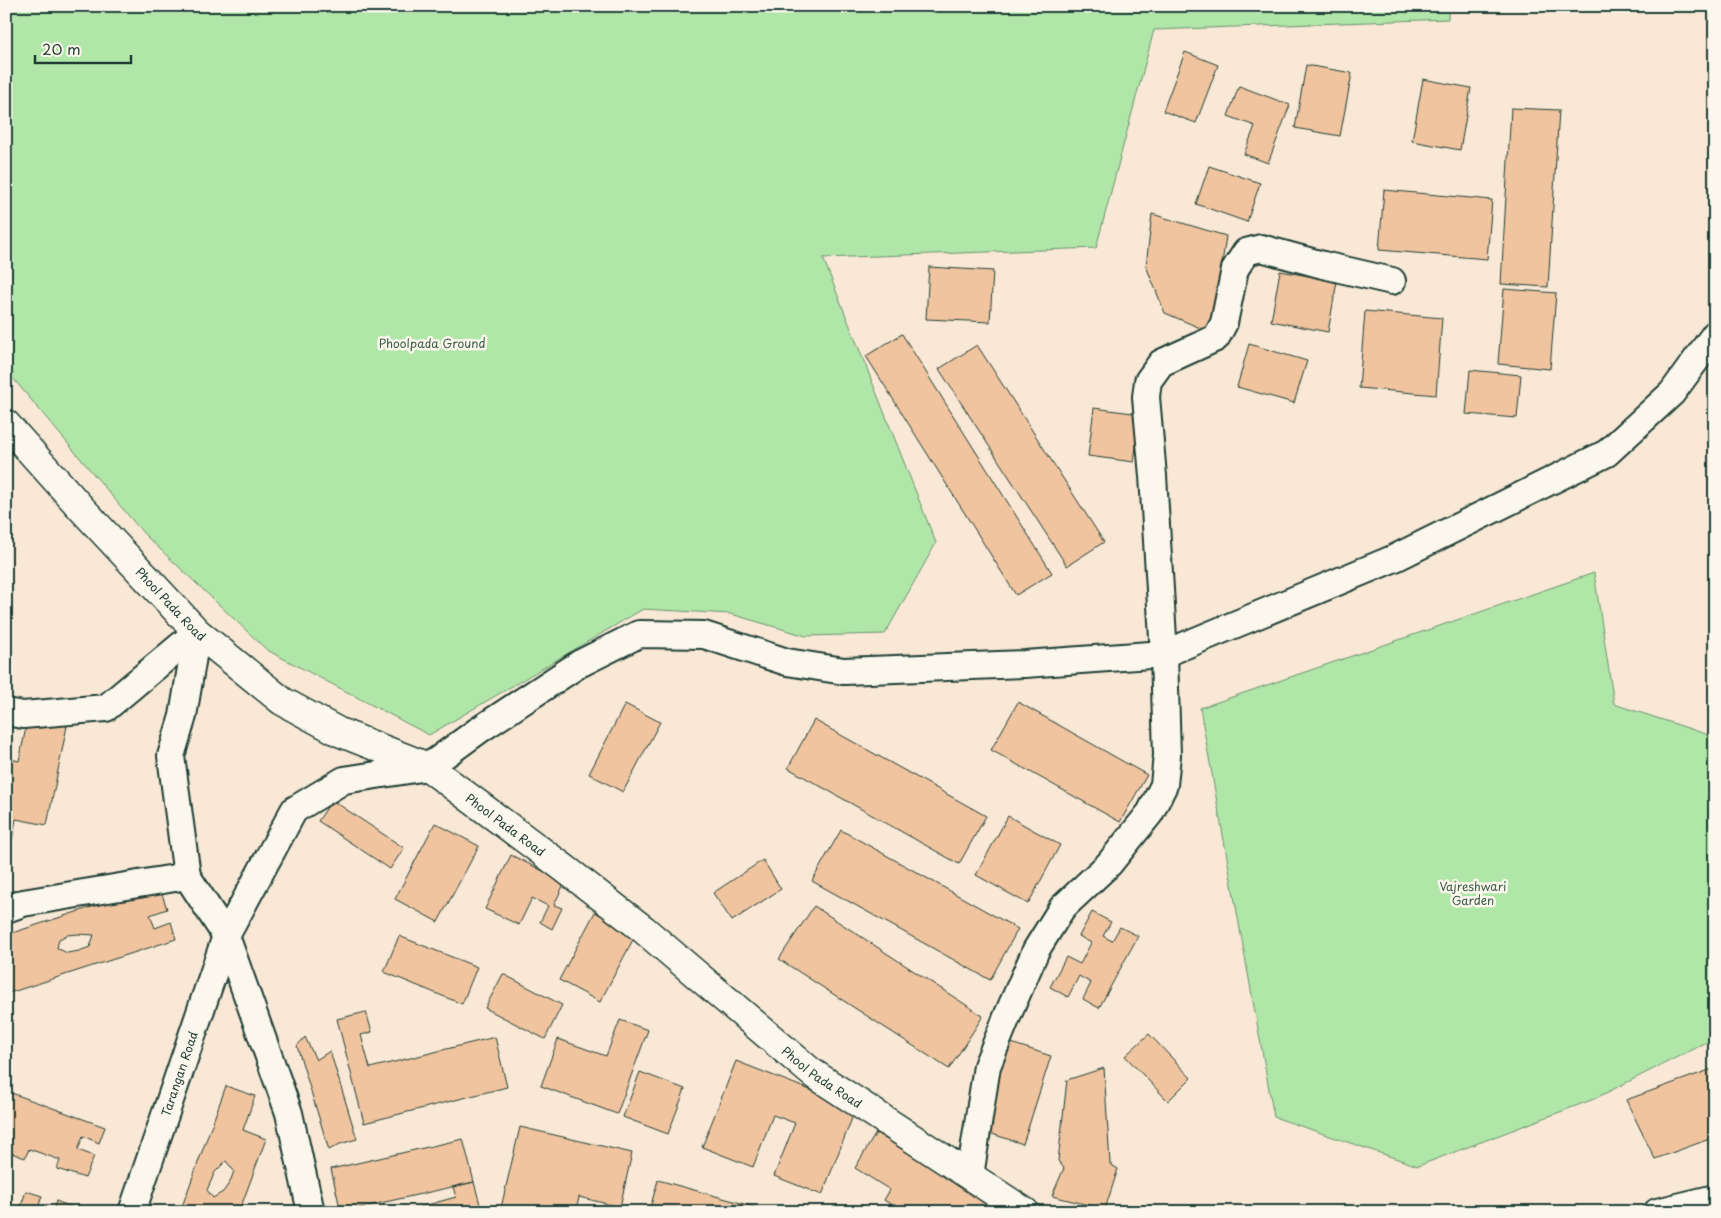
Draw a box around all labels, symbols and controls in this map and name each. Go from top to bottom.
scale bar [35,32,131,64]
text: 20 m [42,37,81,60]
park label: Phoolpada Ground [379,334,485,352]
street label: Phool Pada Road [132,563,210,645]
street label: Phool Pada Road [462,789,549,860]
park label: Vajreshwari Garden [1439,877,1507,909]
street label: Tarangan Road [156,1029,202,1119]
street label: Phool Pada Road [778,1042,866,1112]

